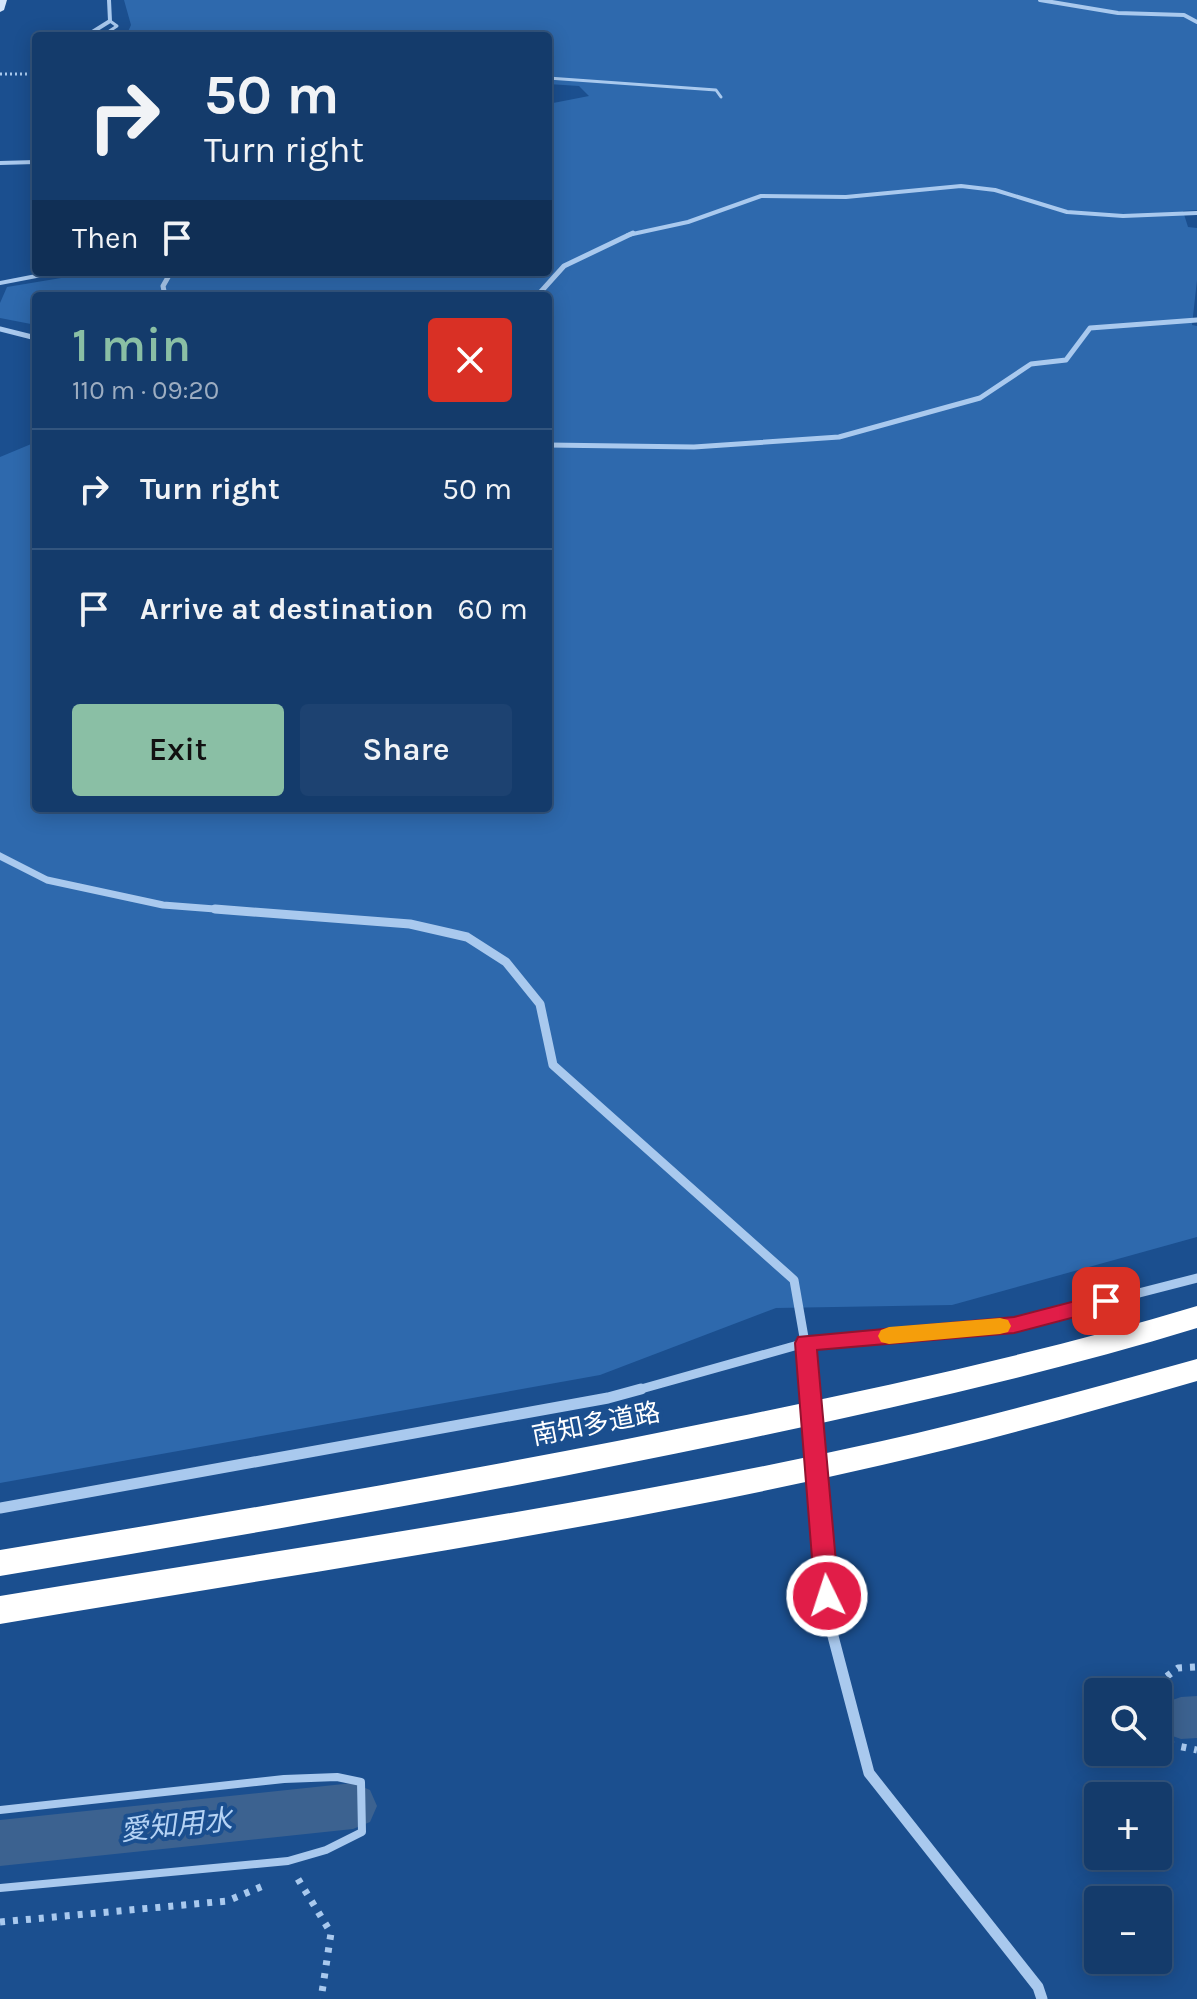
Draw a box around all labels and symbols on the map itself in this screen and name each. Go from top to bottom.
pin [1072,1267,1140,1335]
street label: 南知多道路 [529,1396,663,1452]
position arrow [785,1554,869,1638]
water label: 愛知用水 [119,1802,236,1847]

